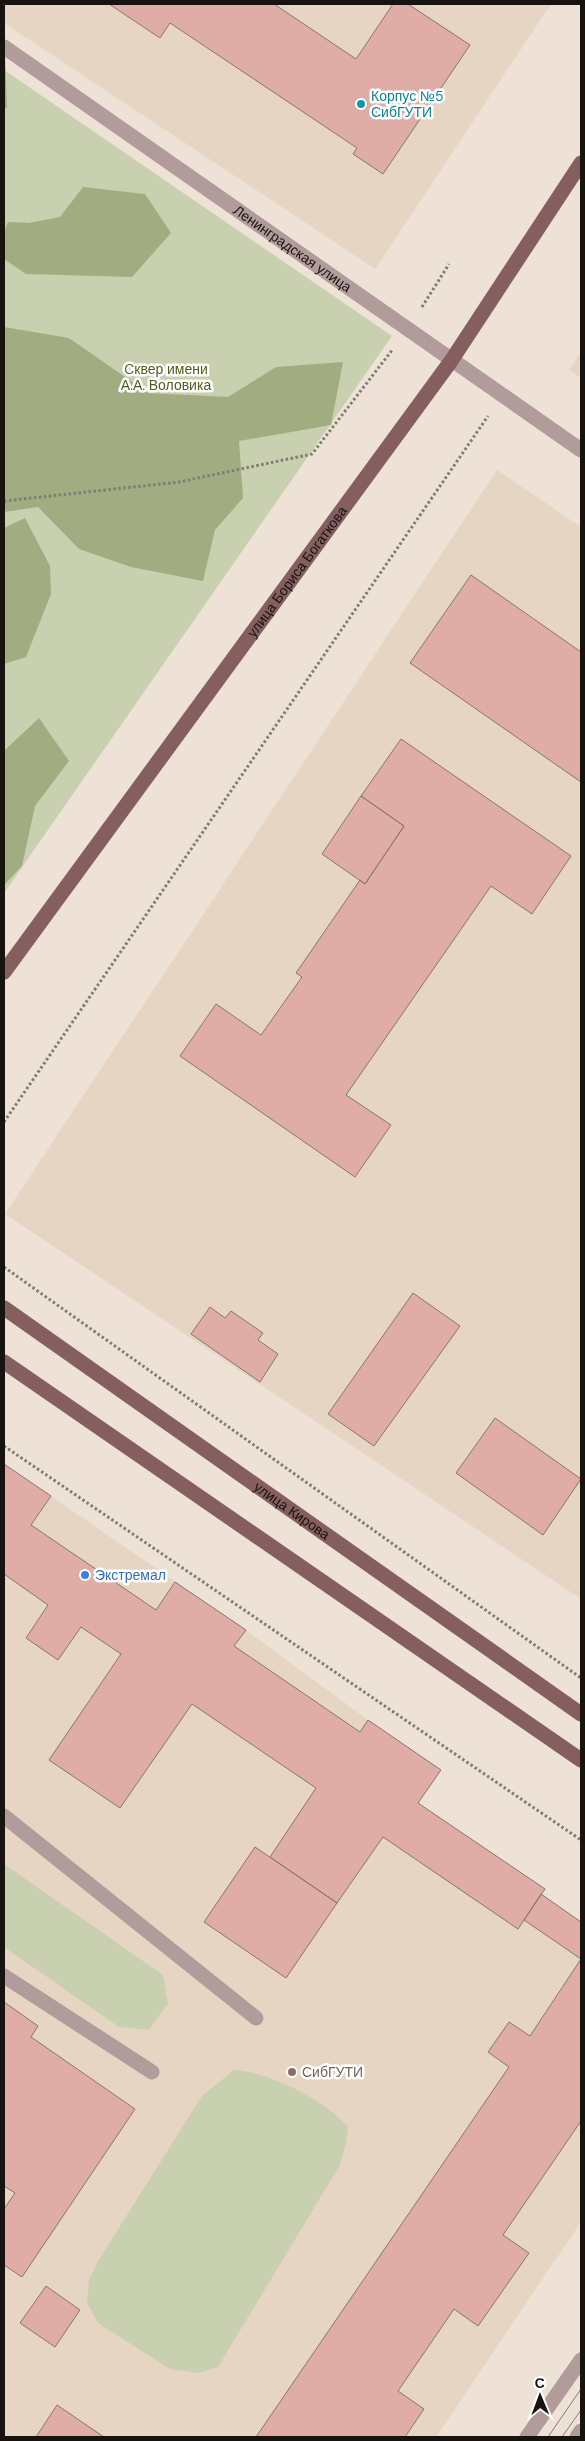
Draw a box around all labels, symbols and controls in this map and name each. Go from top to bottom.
place label: Корпус №5 СибГУТИ [371,87,443,121]
marker: Корпус №5 СибГУТИ [355,98,367,110]
street label: Ленинградская улица [230,201,355,296]
park label: Cквер имени А.А. Воловика [121,360,211,394]
street label: улица Бориса Богаткова [243,502,351,641]
street label: улица Кирова [250,1478,334,1544]
place label: Экстремал [95,1566,166,1584]
marker: Экстремал [79,1569,91,1581]
place label: СибГУТИ [302,2063,363,2081]
marker: СибГУТИ [286,2066,298,2078]
north arrow [515,2371,565,2421]
text: С [535,2374,545,2392]

